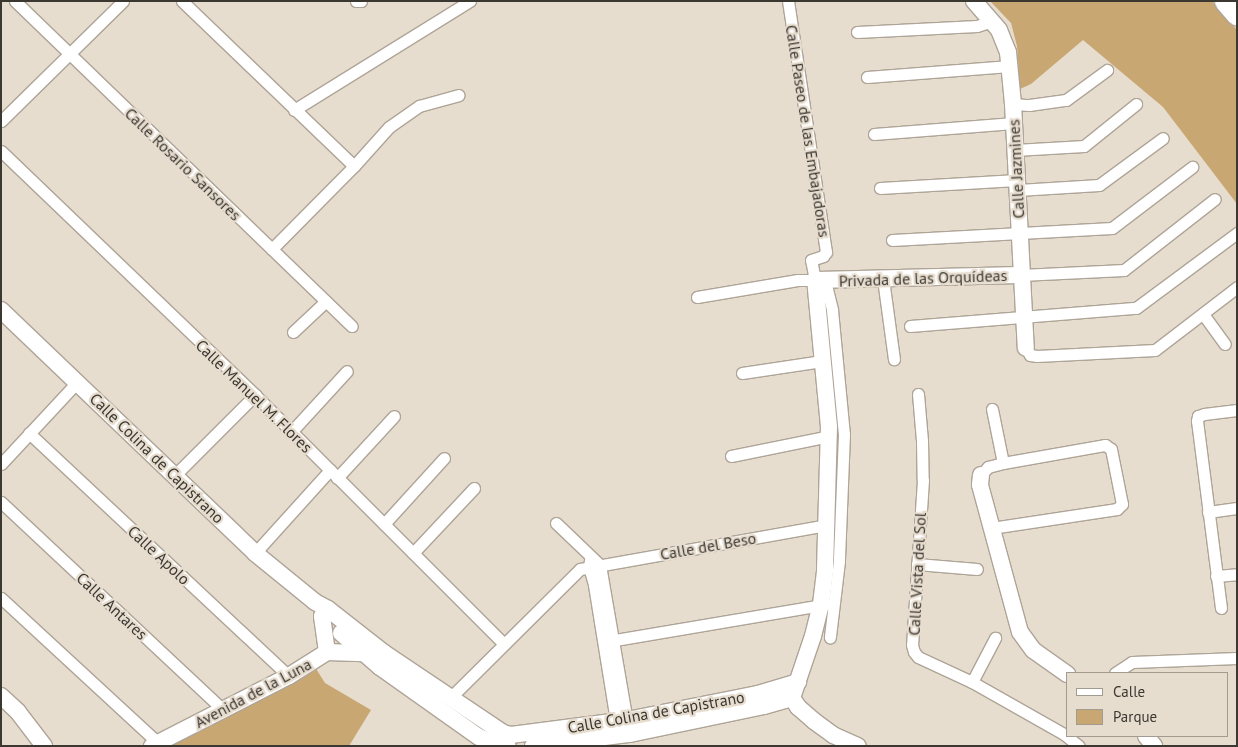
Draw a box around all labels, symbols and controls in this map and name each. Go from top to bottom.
street label: Calle Paseo de las Embajadoras [782,23,834,239]
street label: Calle Rosario Sansores [121,104,245,224]
street label: Calle Jazmines [1004,119,1028,219]
street label: Privada de las Orquídeas [838,265,1008,291]
street label: Calle Manuel M. Flores [191,335,317,457]
street label: Calle Colina de Capistrano [86,389,228,527]
street label: Calle Vista del Sol [904,512,930,636]
street label: Calle Apolo [124,521,194,589]
street label: Calle del Beso [659,528,757,564]
street label: Calle Antares [72,568,152,644]
street label: Avenida de la Luna [191,654,315,732]
legend [1066,672,1228,737]
text: Calle [1113,682,1145,701]
street label: Calle Colina de Capistrano [566,687,746,737]
text: Parque [1113,707,1157,726]

